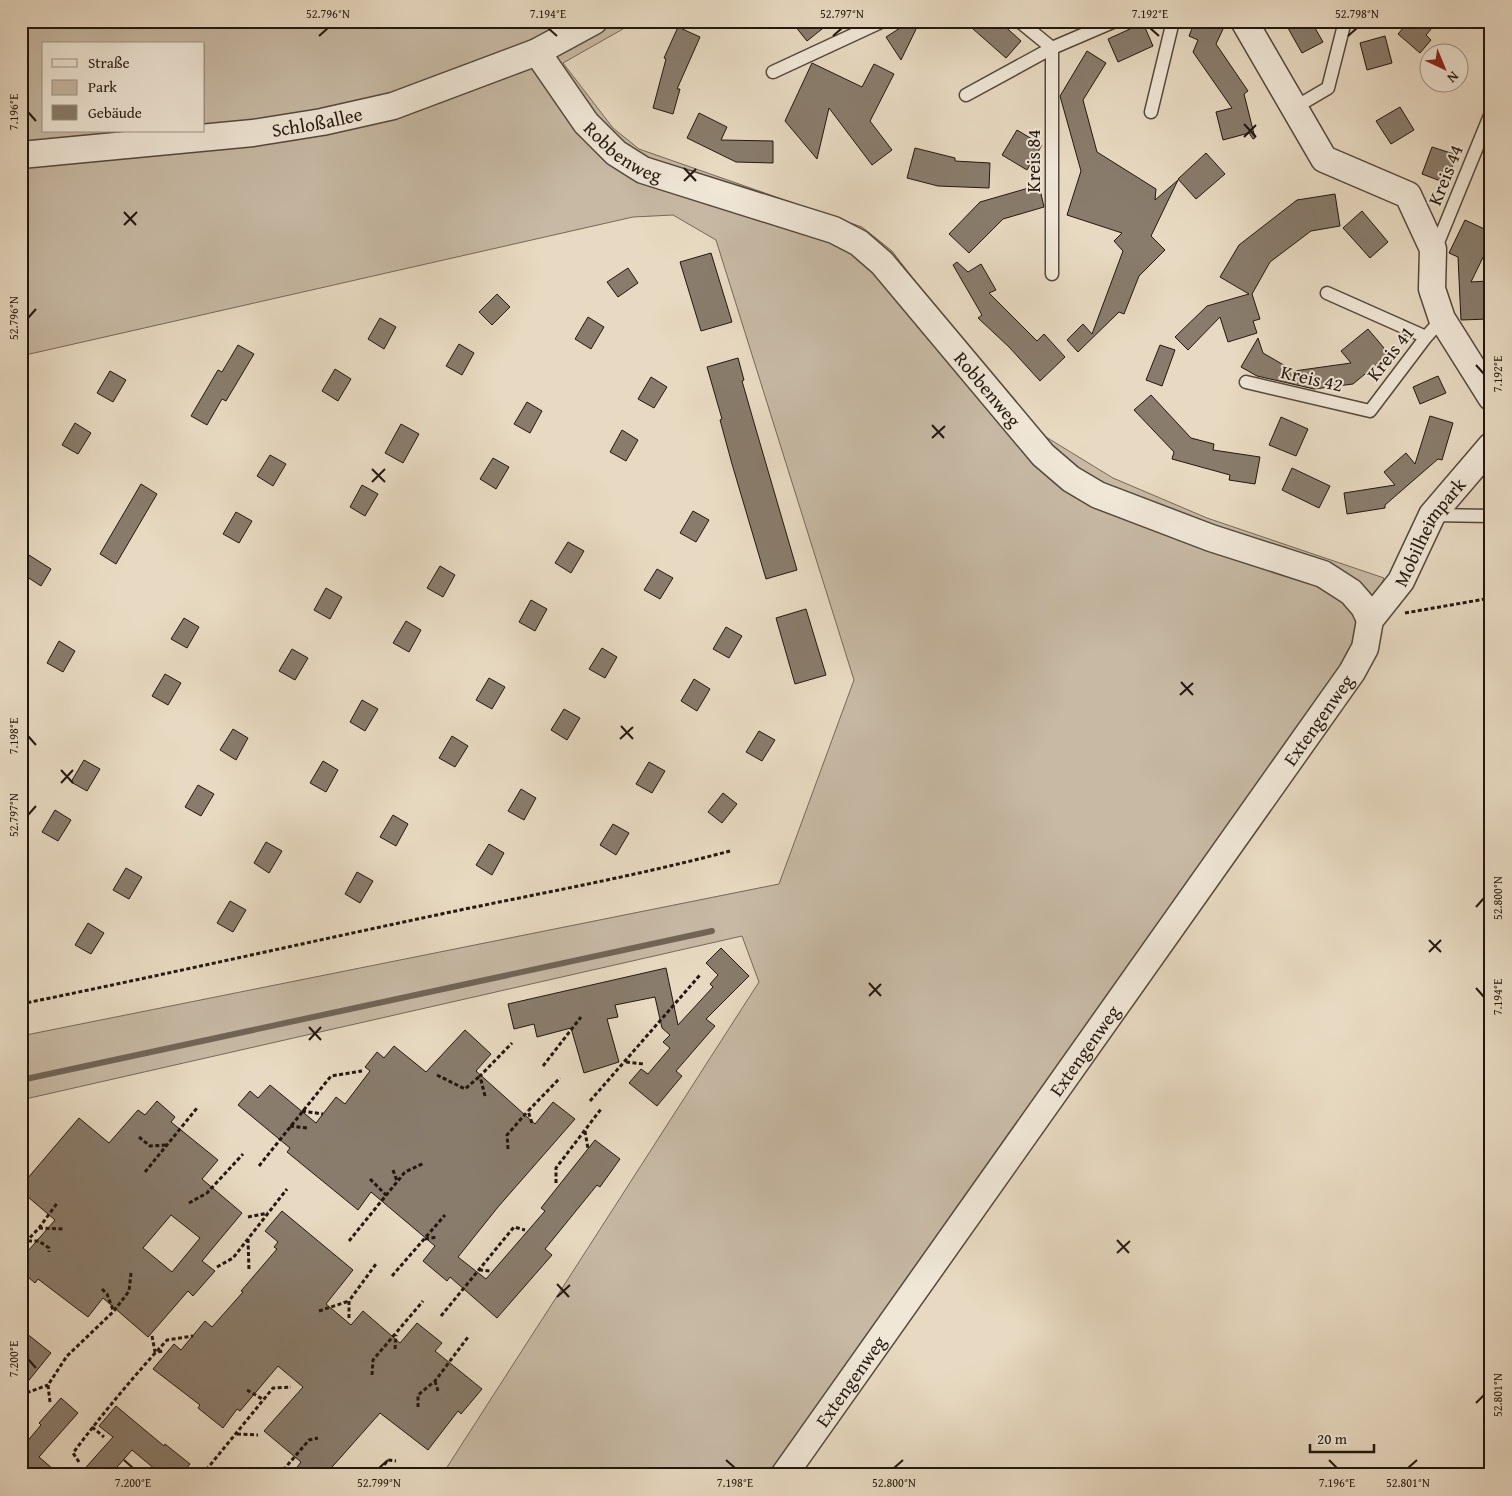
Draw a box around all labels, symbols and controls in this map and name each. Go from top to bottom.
text: 52.796°N [306,5,350,22]
text: 7.194°E [530,5,566,22]
text: 52.797°N [820,5,864,22]
text: 7.192°E [1132,5,1168,22]
text: 52.798°N [1335,5,1379,22]
legend [42,42,205,132]
north arrow [1420,42,1470,92]
text: Straße [88,52,130,73]
text: N [1442,67,1463,88]
text: Park [88,76,117,97]
text: 7.196°E [5,94,22,130]
street label: Schloßallee [270,99,365,144]
text: Gebäude [88,102,142,123]
street label: Robbenweg [578,115,666,189]
street label: Kreis 84 [1019,129,1047,193]
street label: Kreis 44 [1420,141,1470,209]
text: 52.796°N [5,296,22,340]
street label: Kreis 41 [1360,320,1420,386]
street label: Robbenweg [948,345,1028,434]
text: 7.192°E [1489,356,1506,392]
street label: Kreis 42 [1278,357,1346,399]
street label: Mobilheimpark [1386,471,1472,591]
street label: Extengenweg [1276,668,1361,771]
text: 7.198°E [5,718,22,754]
text: 52.797°N [5,793,22,837]
text: 52.800°N [1489,876,1506,920]
text: 7.194°E [1489,979,1506,1015]
street label: Extengenweg [1042,999,1127,1102]
street label: Extengenweg [808,1329,893,1433]
text: 7.200°E [5,1341,22,1377]
text: 52.801°N [1489,1373,1506,1417]
scale bar [1310,1421,1373,1453]
text: 20 m [1317,1428,1348,1449]
text: 7.200°E [115,1474,151,1491]
text: 52.799°N [357,1474,401,1491]
text: 7.198°E [717,1474,753,1491]
text: 52.800°N [872,1474,916,1491]
text: 7.196°E [1319,1474,1355,1491]
text: 52.801°N [1386,1474,1430,1491]

